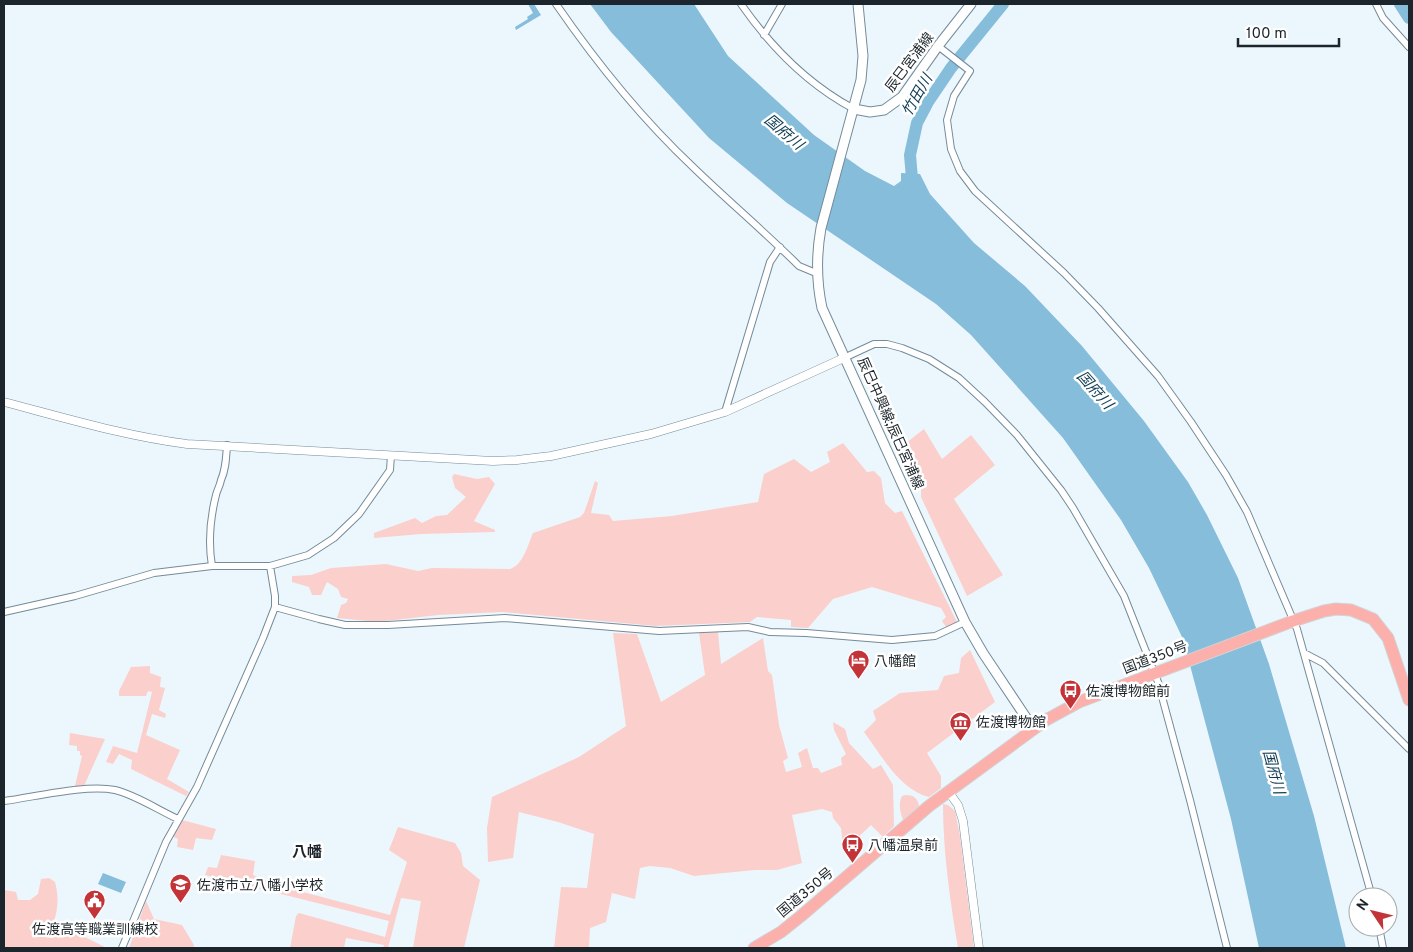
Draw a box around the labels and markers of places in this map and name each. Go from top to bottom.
hotel icon: 八幡館 [846,649,870,680]
place label: 八幡館 [874,654,916,671]
bus stop icon: 佐渡博物館前 [1058,679,1082,710]
place label: 佐渡博物館前 [1086,683,1170,701]
museum icon: 佐渡博物館 [948,710,972,741]
place label: 佐渡博物館 [976,714,1046,732]
bus stop icon: 八幡温泉前 [840,833,864,864]
place label: 八幡温泉前 [868,837,938,855]
school or university icon: 佐渡市立八幡小学校 [169,873,193,904]
place label: 佐渡市立八幡小学校 [197,878,323,895]
public building icon: 佐渡高等職業訓練校 [83,889,107,920]
place label: 佐渡高等職業訓練校 [32,921,158,939]

